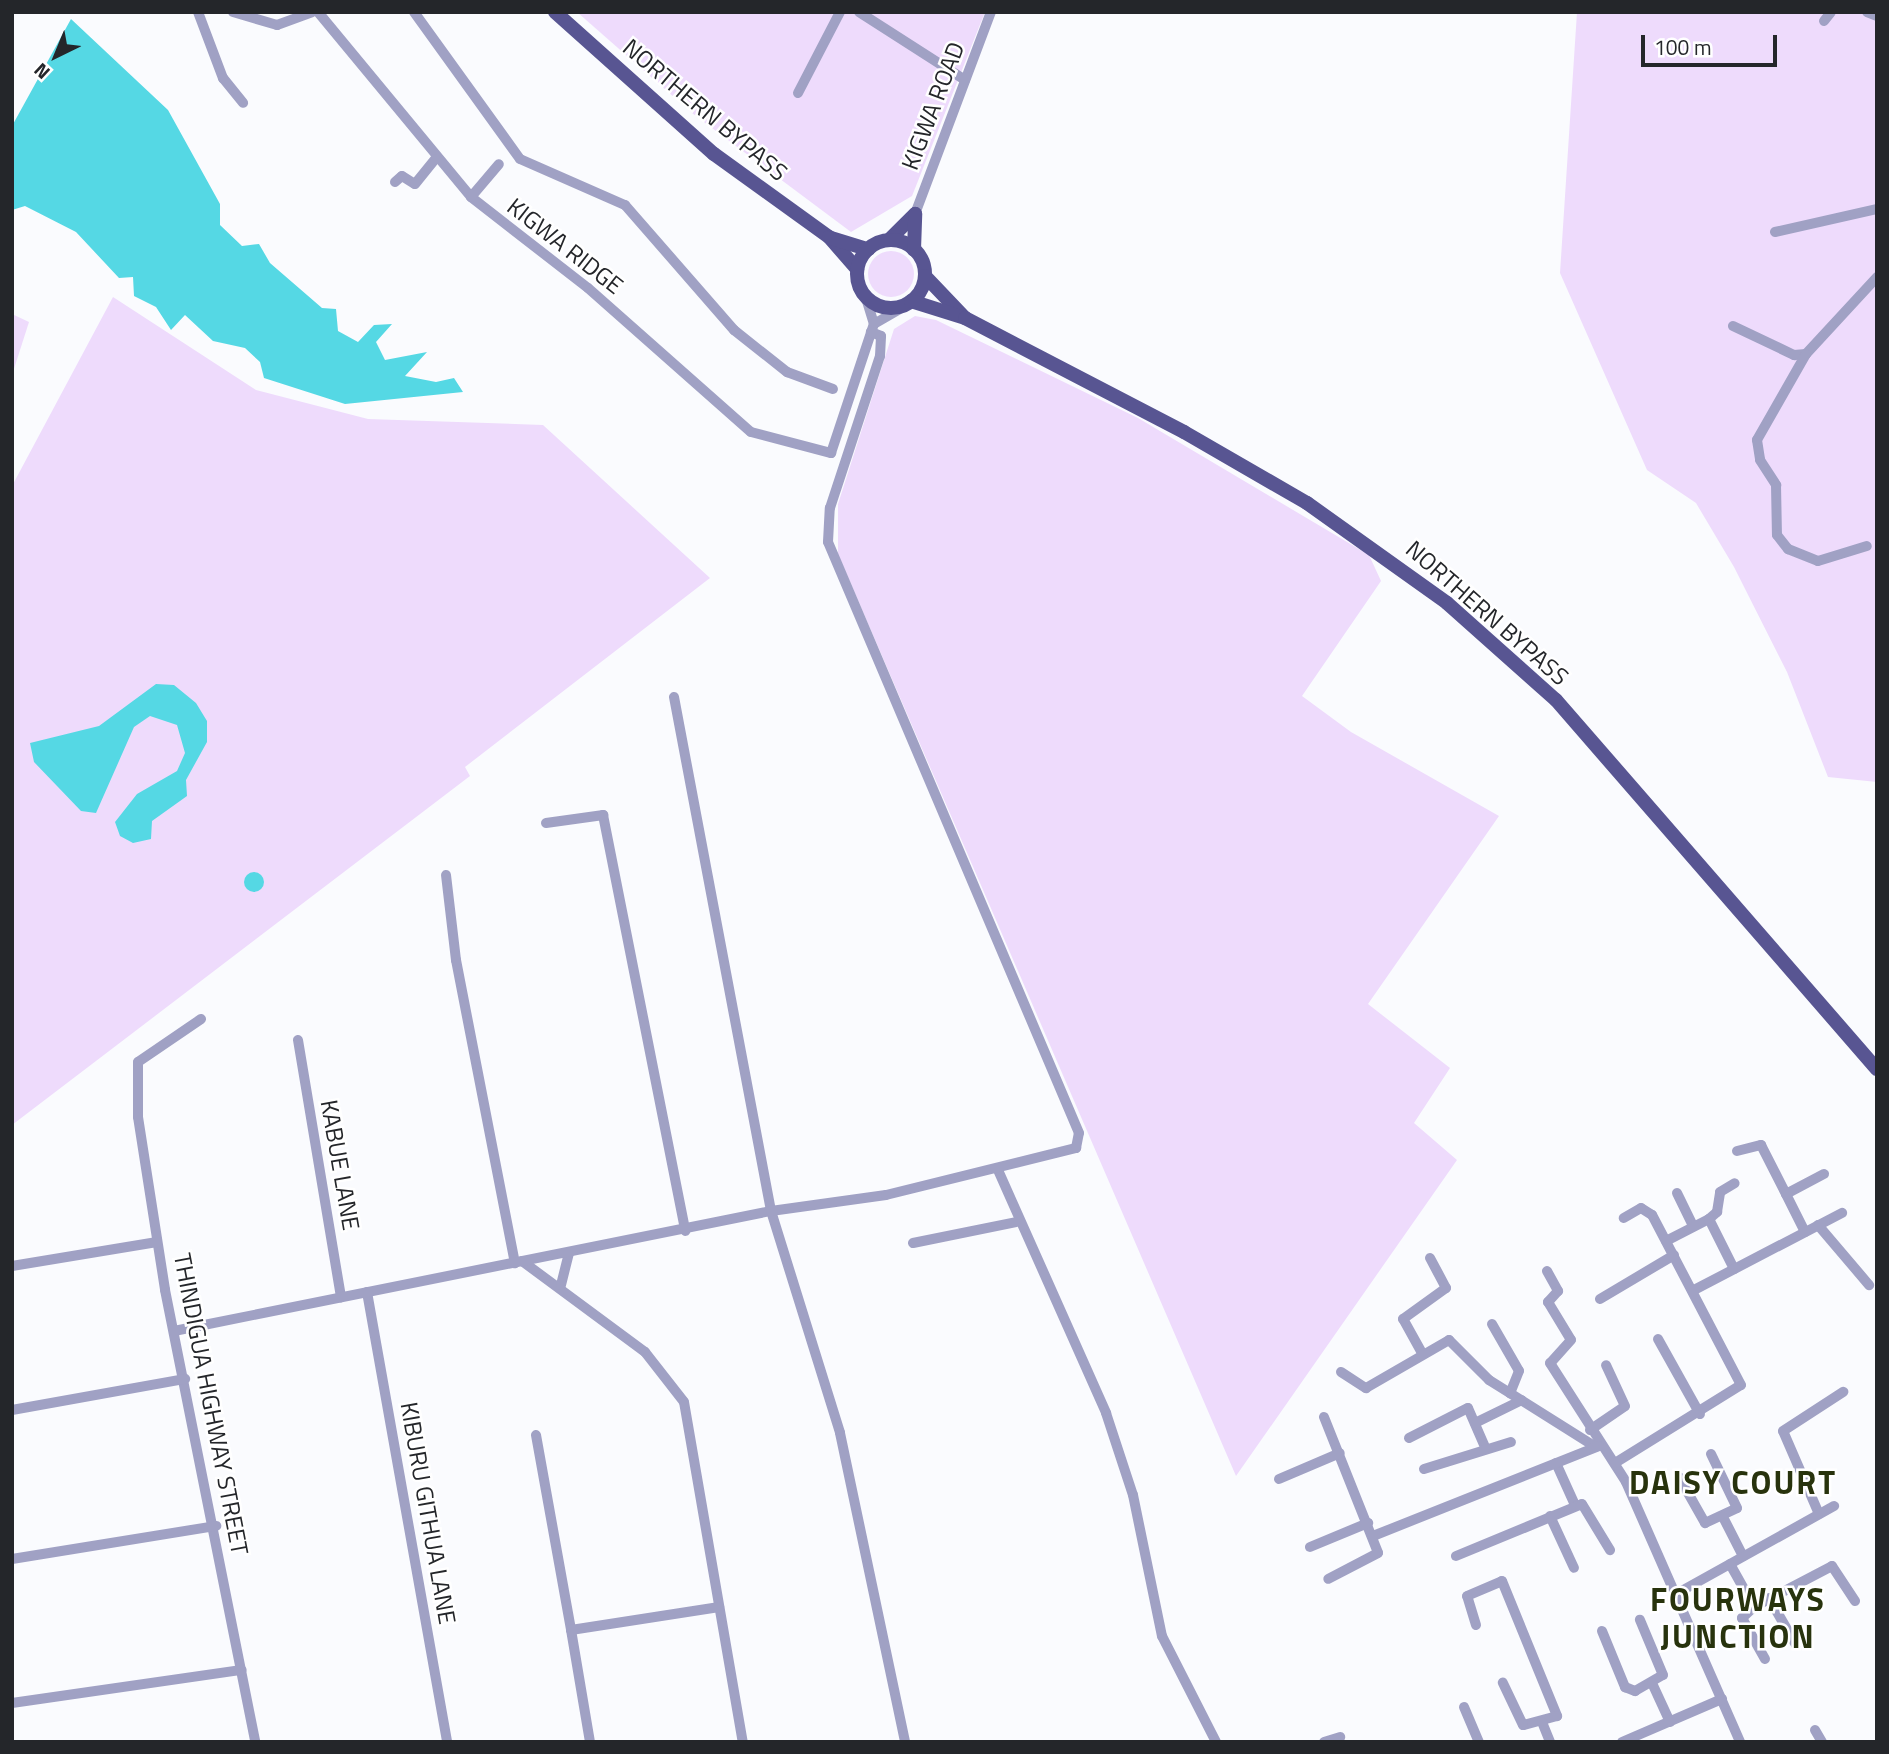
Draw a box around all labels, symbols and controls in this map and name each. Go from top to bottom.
north arrow [21,21,91,91]
scale bar [1644,21,1780,65]
text: 100 m [1654,31,1711,63]
street label: NORTHERN BYPASS [617,33,793,187]
street label: KIGWA ROAD [895,38,971,174]
text: N [27,57,56,87]
street label: KIGWA RIDGE [501,192,629,300]
street label: NORTHERN BYPASS [1400,535,1574,691]
street label: KABUE LANE [314,1097,366,1233]
street label: THINDIGUA HIGHWAY STREET [168,1251,254,1557]
street label: KIBURU GITHUA LANE [394,1400,462,1626]
district label: DAISY COURT [1630,1463,1836,1501]
district label: FOURWAYS JUNCTION [1651,1581,1825,1656]

